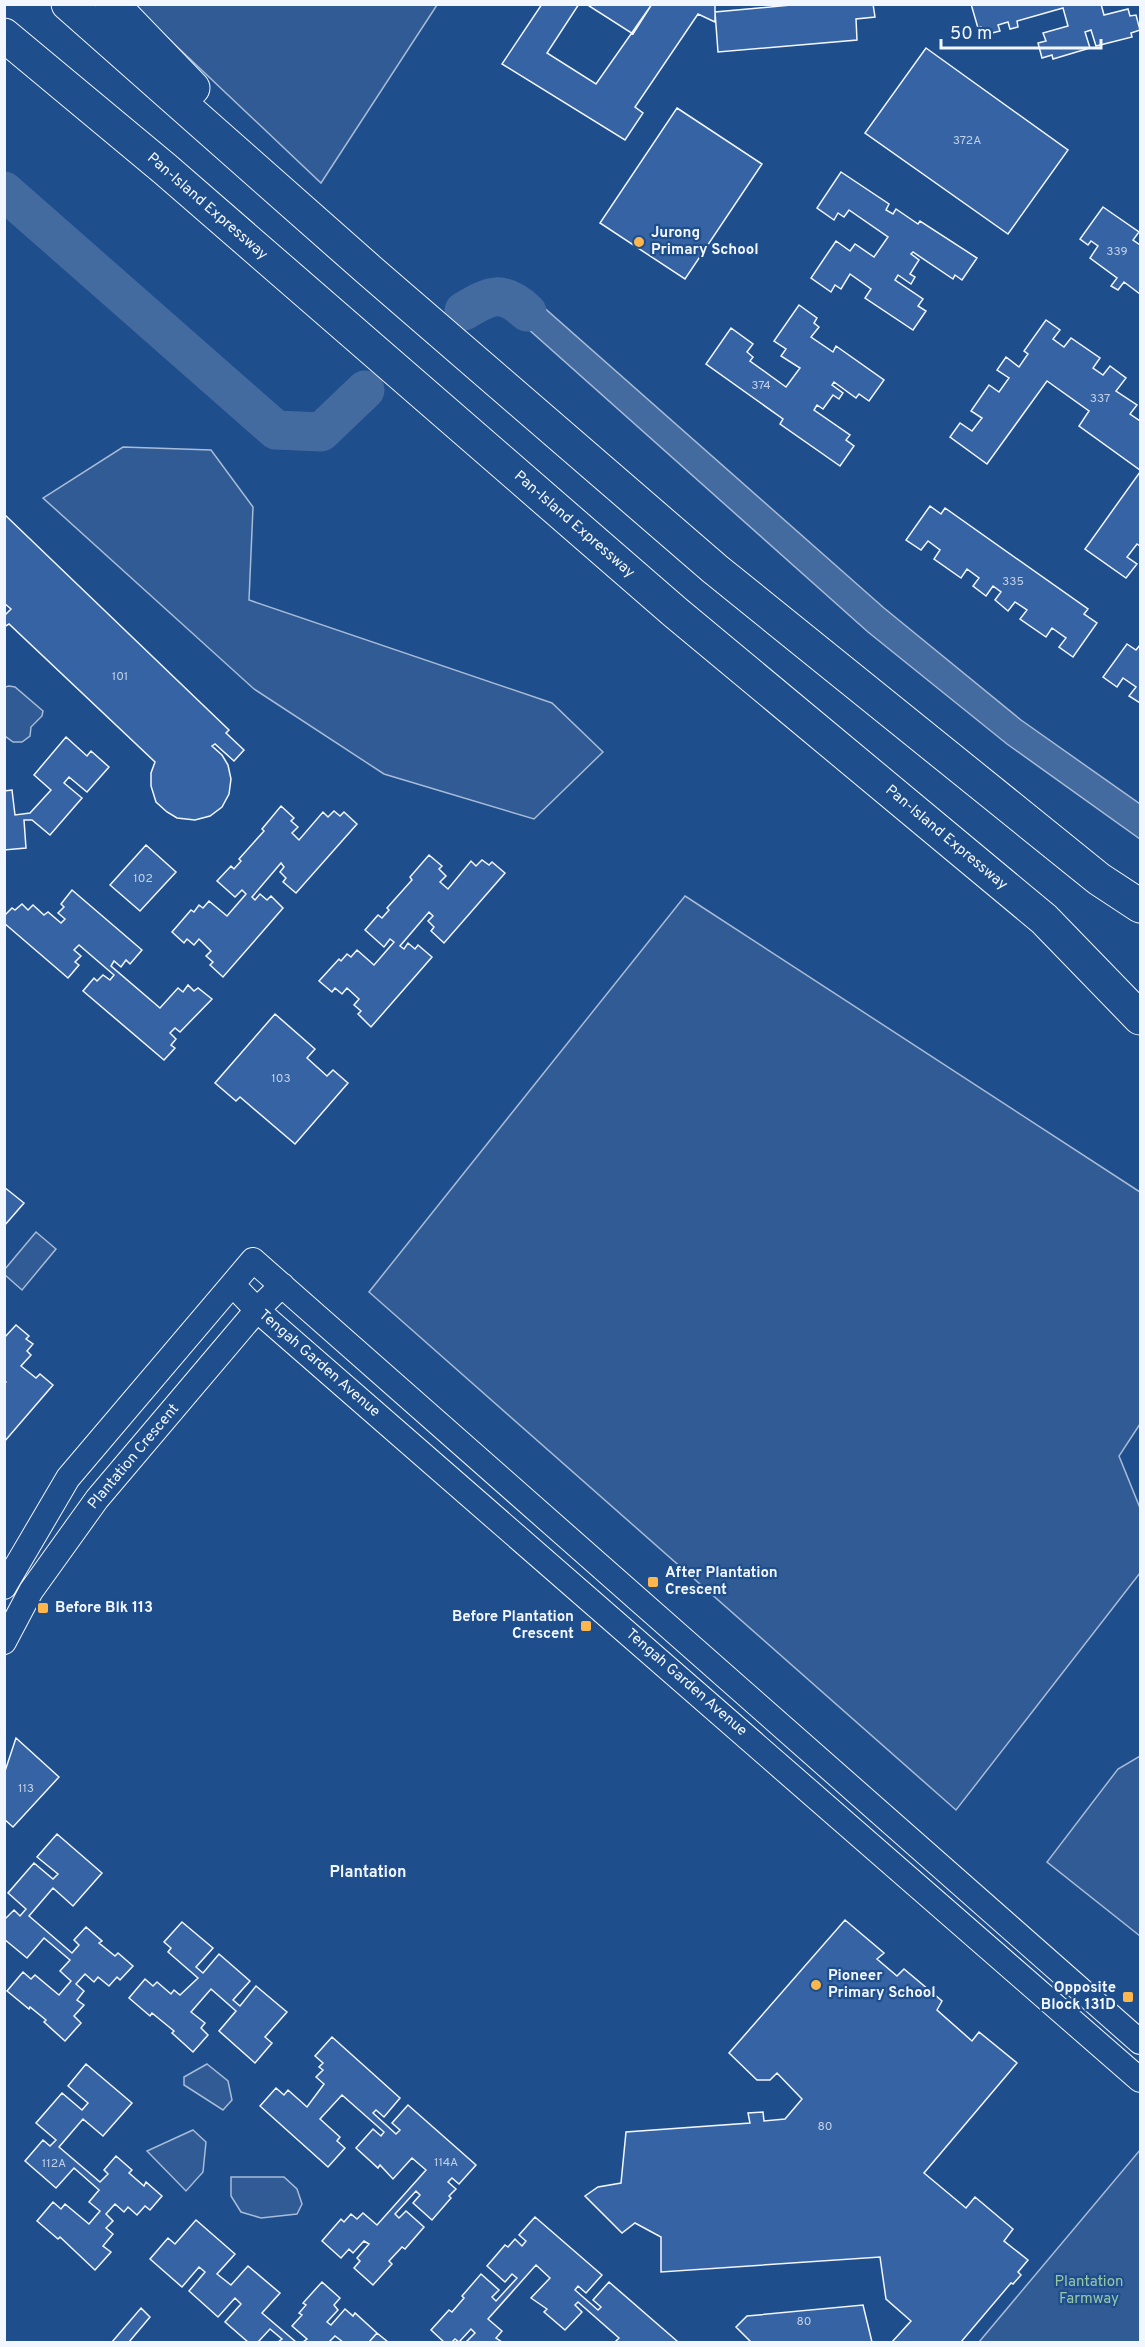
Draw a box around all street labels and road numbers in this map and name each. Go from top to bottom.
street label: Pan-Island Expressway [143,149,271,265]
street label: Pan-Island Expressway [510,467,638,583]
street label: Pan-Island Expressway [881,781,1011,895]
street label: Tengah Garden Avenue [254,1306,384,1422]
street label: Plantation Crescent [84,1400,184,1514]
street label: Tengah Garden Avenue [621,1625,751,1741]

